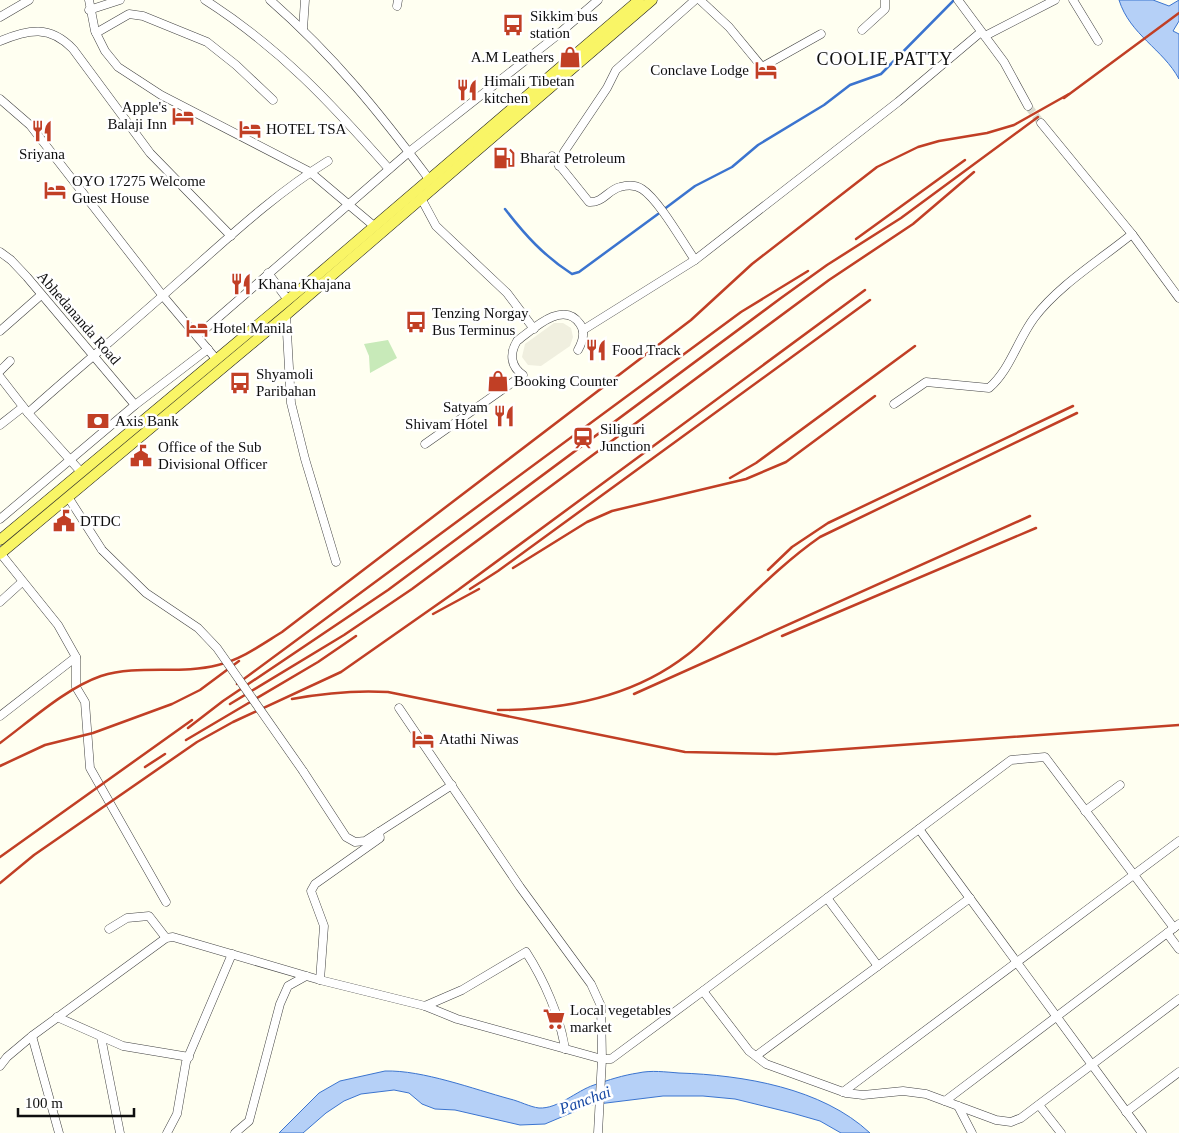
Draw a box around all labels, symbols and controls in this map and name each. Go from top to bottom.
place label: Sikkim bus station [530,8,598,41]
bus stop icon: Sikkim bus station [500,12,526,38]
shop icon: A.M Leathers [557,44,583,70]
place label: A.M Leathers [471,49,554,65]
district label: COOLIE PATTY [817,49,953,69]
hotel icon: Conclave Lodge [753,57,779,83]
place label: Conclave Lodge [650,62,749,78]
place label: Himali Tibetan kitchen [484,73,575,106]
restaurant icon: Himali Tibetan kitchen [454,77,480,103]
place label: Apple's Balaji Inn [107,99,167,132]
hotel icon: Apple's Balaji Inn [170,103,196,129]
hotel icon: HOTEL TSA [237,116,263,142]
restaurant icon: Sriyana [29,118,55,144]
place label: HOTEL TSA [266,121,347,137]
fuel station icon: Bharat Petroleum [491,145,517,171]
place label: Sriyana [19,146,65,162]
place label: Bharat Petroleum [520,150,626,166]
place label: OYO 17275 Welcome Guest House [72,173,206,206]
hotel icon: OYO 17275 Welcome Guest House [42,177,68,203]
street label: Abhedananda Road [34,268,124,368]
restaurant icon: Khana Khajana [228,271,254,297]
place label: Khana Khajana [258,276,351,292]
place label: Tenzing Norgay Bus Terminus [432,305,529,338]
bus stop icon: Tenzing Norgay Bus Terminus [403,309,429,335]
hotel icon: Hotel Manila [184,315,210,341]
place label: Hotel Manila [213,320,293,336]
restaurant icon: Food Track [583,337,609,363]
place label: Food Track [612,342,681,358]
place label: Shyamoli Paribahan [256,366,316,399]
shop icon: Booking Counter [485,368,511,394]
bus stop icon: Shyamoli Paribahan [227,370,253,396]
place label: Booking Counter [514,373,618,389]
place label: Satyam Shivam Hotel [405,399,488,432]
restaurant icon: Satyam Shivam Hotel [491,403,517,429]
bank icon: Axis Bank [85,408,111,434]
place label: Axis Bank [115,413,179,429]
place label: Siliguri Junction [600,421,651,454]
station icon: Siliguri Junction [570,425,596,451]
place label: Office of the Sub Divisional Officer [158,439,267,472]
public building icon: Office of the Sub Divisional Officer [128,443,154,469]
public building icon: DTDC [51,508,77,534]
place label: DTDC [80,513,121,529]
hotel icon: Atathi Niwas [410,726,436,752]
place label: Atathi Niwas [439,731,519,747]
place label: Local vegetables market [570,1002,671,1035]
supermarket icon: Local vegetables market [541,1006,567,1032]
water label: Panchai [556,1083,613,1117]
scale bar [18,1086,134,1118]
text: 100 m [25,1095,63,1111]

